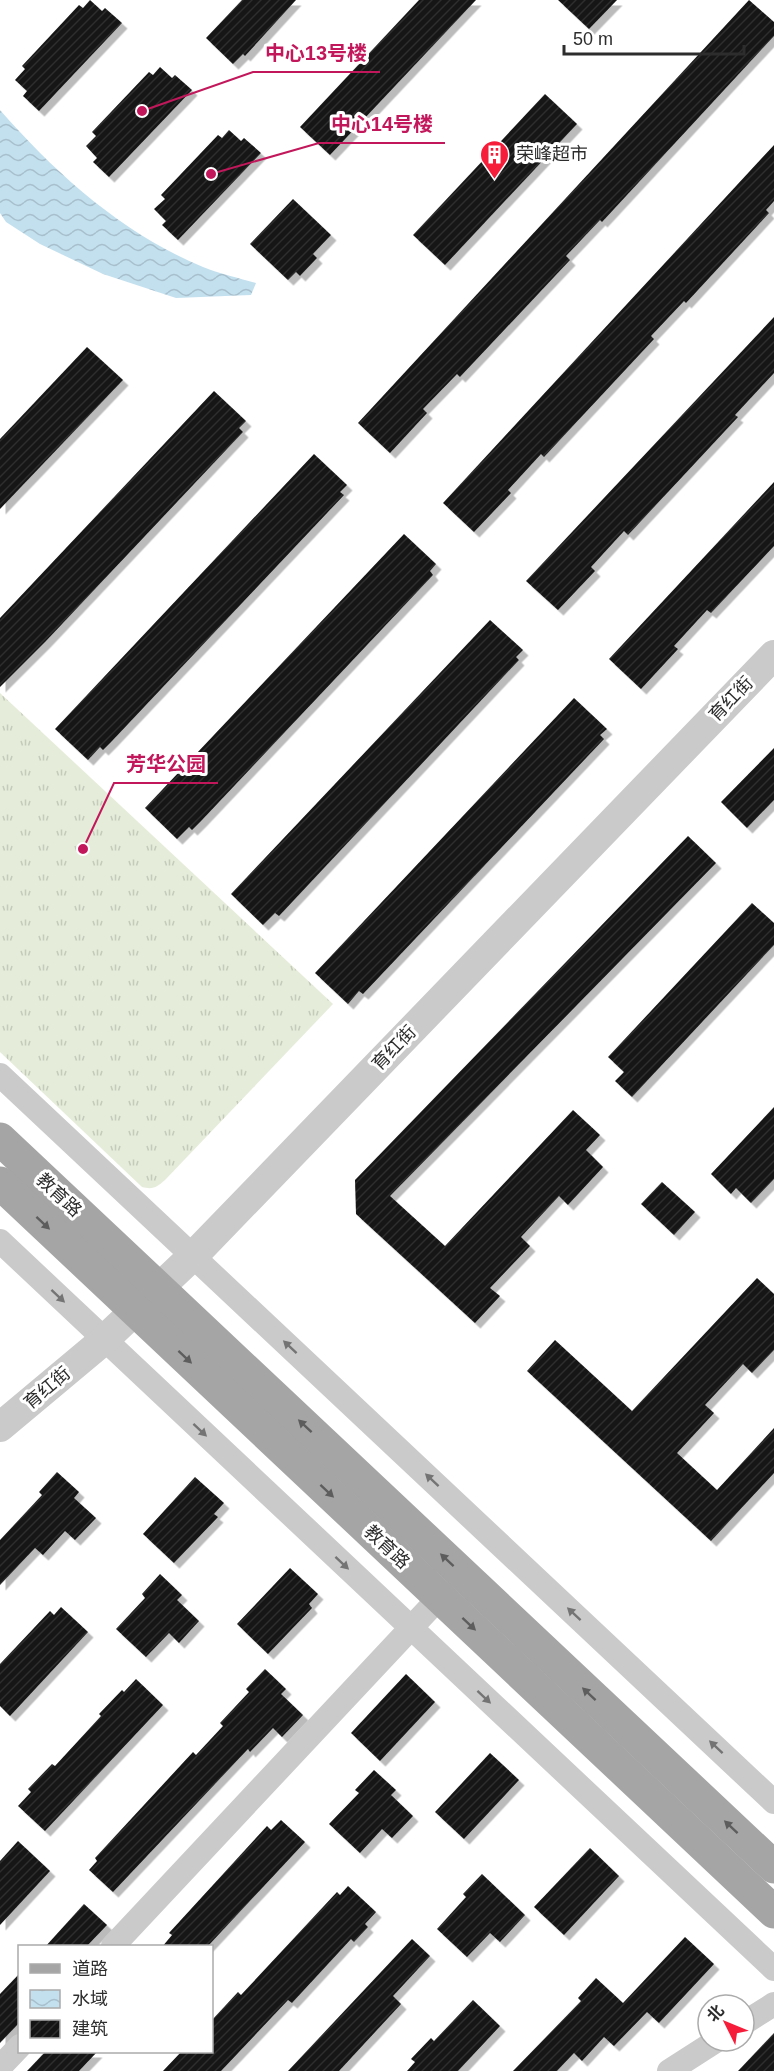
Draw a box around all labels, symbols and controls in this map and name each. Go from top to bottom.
scale bar [564,18,744,56]
text: 50 m [573,29,613,49]
callout: 中心13号楼 [253,34,380,72]
text: 中心13号楼 [265,42,367,64]
callout: 中心14号楼 [319,105,445,143]
text: 中心14号楼 [331,113,433,135]
building icon: 荣峰超市 [479,138,511,180]
place label: 荣峰超市 [516,144,588,164]
street label: 育红街 [705,673,757,725]
callout: 芳华公园 [114,745,218,783]
text: 芳华公园 [126,753,206,775]
street label: 育红街 [368,1022,420,1074]
street label: 教育路 [32,1169,86,1221]
one-way arrow [35,1216,50,1230]
one-way arrow [50,1289,65,1302]
one-way arrow [282,1340,297,1354]
one-way arrow [177,1350,192,1364]
street label: 育红街 [20,1363,74,1413]
one-way arrow [298,1419,313,1433]
one-way arrow [193,1422,207,1436]
one-way arrow [425,1474,439,1488]
one-way arrow [319,1483,333,1497]
street label: 教育路 [360,1521,414,1573]
one-way arrow [440,1553,455,1567]
one-way arrow [334,1556,349,1569]
one-way arrow [567,1608,582,1621]
one-way arrow [461,1617,476,1631]
one-way arrow [583,1687,597,1701]
one-way arrow [476,1690,491,1703]
one-way arrow [709,1741,723,1755]
one-way arrow [724,1820,739,1834]
legend [18,1945,213,2053]
text: 道路 [72,1959,108,1979]
text: 水域 [72,1989,108,2009]
north arrow [696,1993,756,2053]
text: 北 [704,2001,727,2025]
text: 建筑 [72,2019,108,2039]

